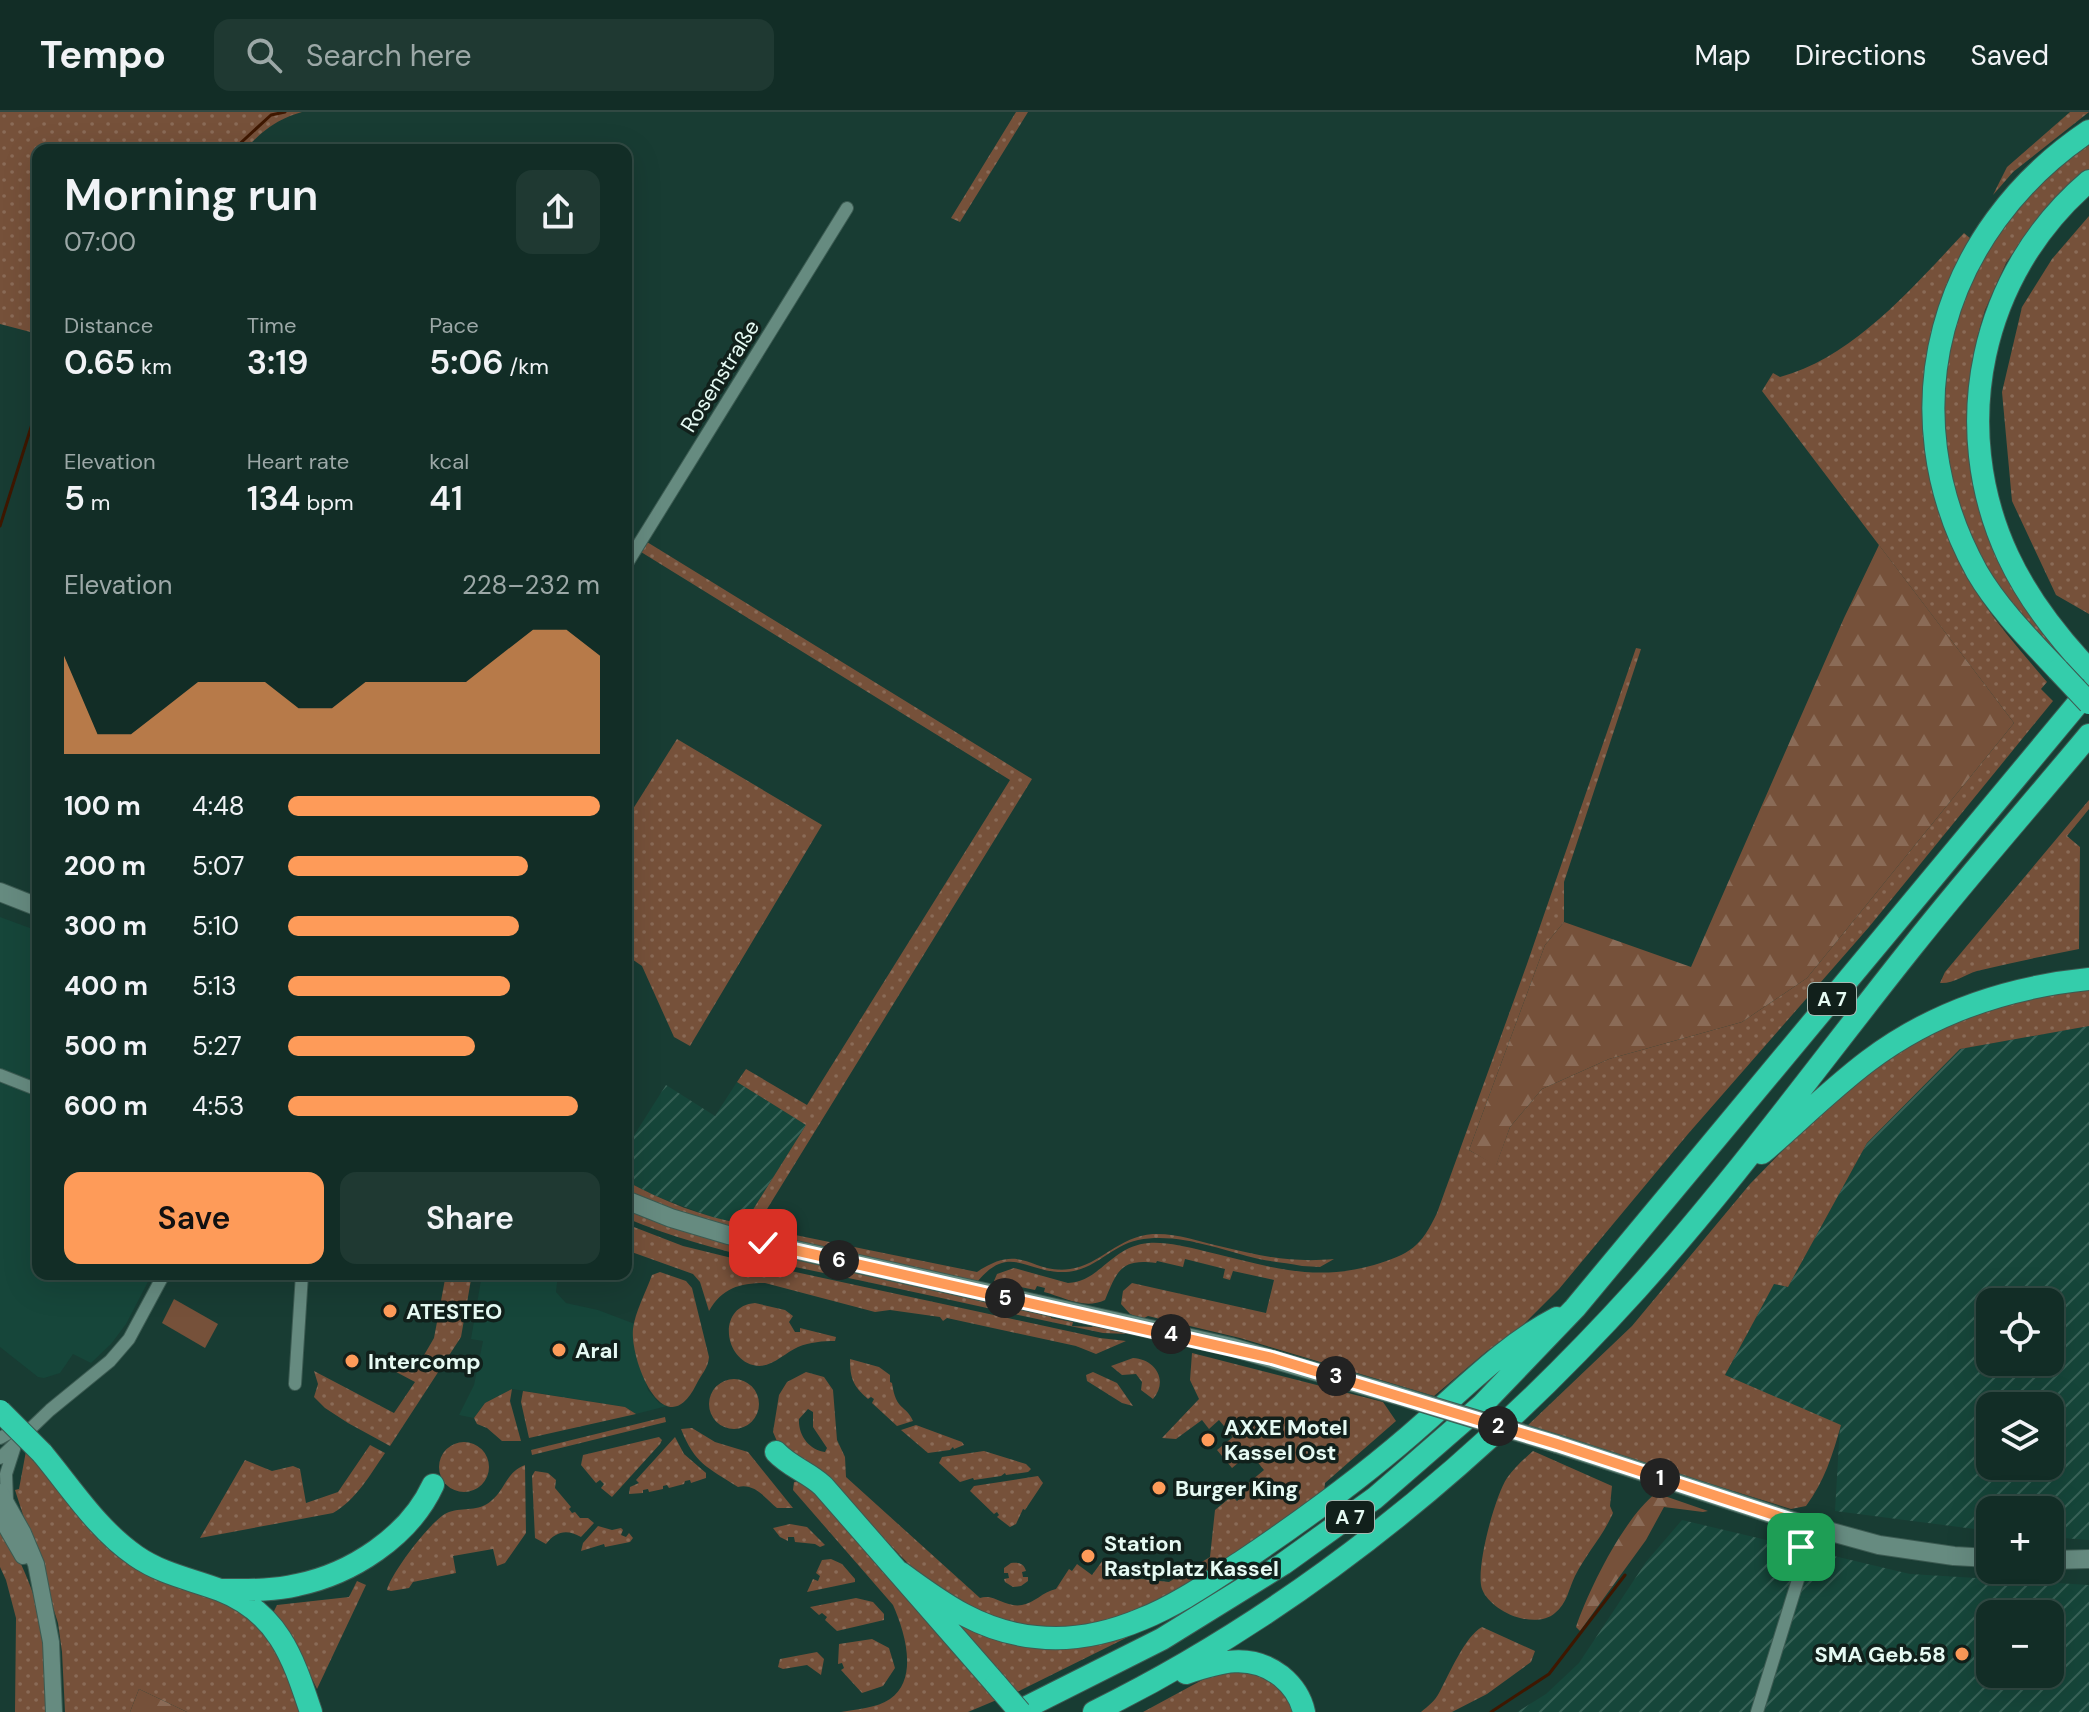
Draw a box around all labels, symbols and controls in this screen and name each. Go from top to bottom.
search box [214,19,774,91]
text: Tempo [40,30,166,80]
icon: search [242,33,286,77]
text: Search here [306,36,472,75]
text: Map [1694,37,1751,74]
text: Directions [1795,37,1927,74]
text: Saved [1971,37,2049,74]
text: Morning run [64,166,318,224]
button: share [516,170,600,254]
text: 07:00 [64,225,136,259]
text: Distance [64,311,153,340]
text: Time [247,311,296,340]
text: Pace [429,311,479,340]
street label: Rosenstraße [674,314,766,438]
text: 0.65 [64,340,135,385]
text: 3:19 [247,340,309,385]
text: 5:06 [429,340,504,385]
text: km [135,352,172,381]
text: /km [504,352,549,381]
text: Elevation [64,447,156,476]
text: Heart rate [247,447,349,476]
text: kcal [429,447,469,476]
text: 5 [64,476,85,521]
text: 134 [247,476,301,521]
text: 41 [429,476,463,521]
text: m [85,488,110,517]
text: bpm [301,488,354,517]
text: Elevation [64,568,172,602]
text: 228–232 m [462,568,600,602]
text: 100 m [64,789,141,823]
text: 4:48 [192,789,245,823]
text: 200 m [64,849,146,883]
text: 5:07 [192,849,244,883]
text: 300 m [64,909,147,943]
text: 5:10 [192,909,239,943]
text: 400 m [64,969,148,1003]
text: 5:13 [192,969,237,1003]
road number: A 7 [1808,983,1856,1015]
text: 500 m [64,1029,147,1063]
text: 5:27 [192,1029,242,1063]
text: 600 m [64,1089,148,1123]
text: 4:53 [192,1089,244,1123]
button: Save [64,1172,324,1264]
button: Share [340,1172,600,1264]
pin [729,1209,797,1277]
icon: check [741,1221,785,1265]
pin: 6 [819,1240,859,1280]
text: 6 [832,1245,846,1274]
pin: 5 [985,1278,1025,1318]
text: 5 [998,1283,1012,1312]
map controls [1976,1288,2064,1688]
button: locate [1976,1288,2064,1376]
place label: ATESTEO [406,1297,502,1326]
marker: ATESTEO [381,1302,399,1320]
pin: 4 [1151,1314,1191,1354]
text: 4 [1164,1319,1178,1348]
place label: Aral [575,1336,618,1365]
marker: Aral [550,1341,568,1359]
place label: Intercomp [368,1347,481,1376]
marker: Intercomp [343,1352,361,1370]
pin: 3 [1316,1356,1356,1396]
text: 3 [1329,1361,1343,1390]
button: layers [1976,1392,2064,1480]
pin: 2 [1478,1406,1518,1446]
text: 2 [1492,1411,1504,1440]
place label: AXXE Motel Kassel Ost [1224,1413,1348,1467]
marker: AXXE Motel Kassel Ost [1199,1431,1217,1449]
pin: 1 [1640,1458,1680,1498]
text: 1 [1656,1463,1664,1492]
place label: Burger King [1175,1474,1299,1503]
marker: Burger King [1150,1479,1168,1497]
button: + [1976,1496,2064,1584]
road number: A 7 [1326,1501,1374,1533]
pin [1767,1513,1835,1581]
icon: arrive [1779,1525,1823,1569]
place label: Station Rastplatz Kassel [1104,1529,1279,1583]
marker: Station Rastplatz Kassel [1079,1547,1097,1565]
button: − [1976,1600,2064,1688]
place label: SMA Geb.58 [1815,1640,1946,1669]
marker: SMA Geb.58 [1953,1645,1971,1663]

